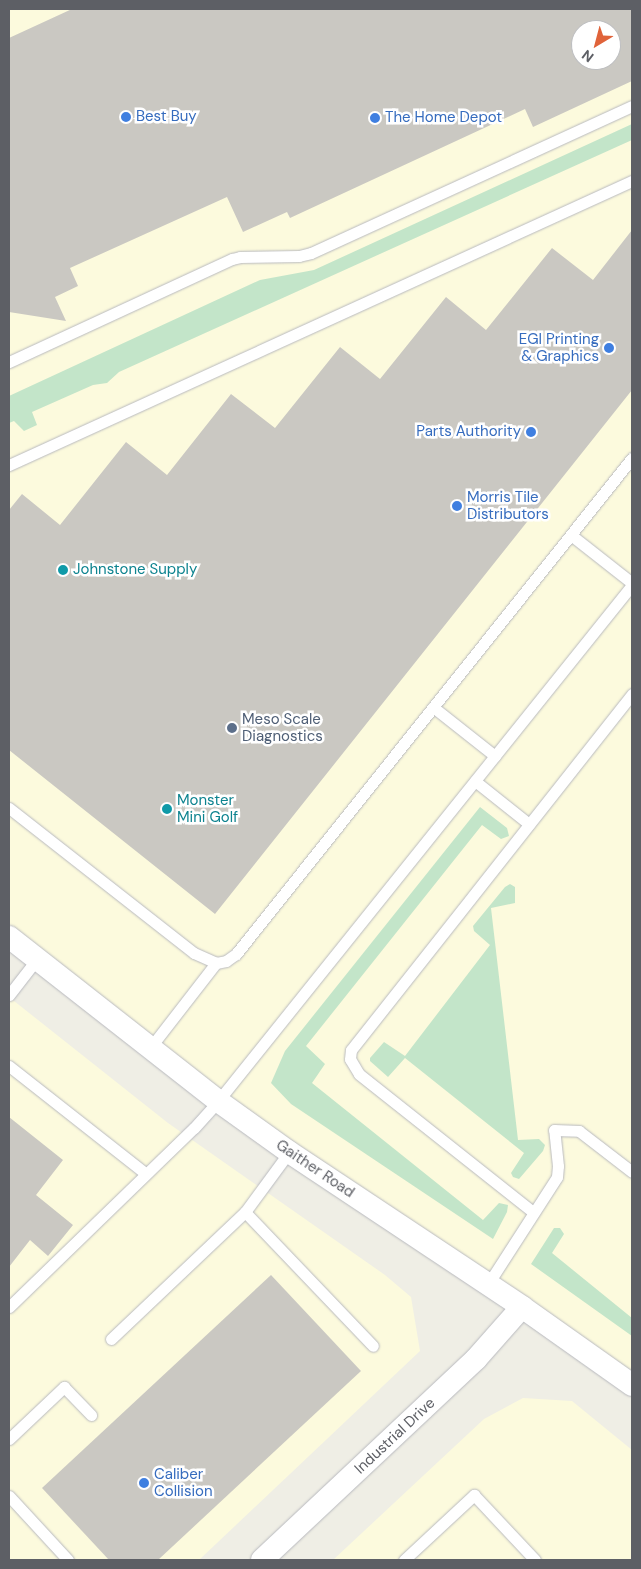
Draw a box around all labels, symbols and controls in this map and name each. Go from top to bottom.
north arrow [571,20,621,70]
text: N [578,46,597,66]
place label: Best Buy [136,108,197,126]
place label: The Home Depot [385,109,502,127]
marker: Best Buy [120,111,132,123]
marker: The Home Depot [369,112,381,124]
place label: EGI Printing & Graphics [519,330,599,365]
marker: EGI Printing & Graphics [603,342,615,354]
place label: Parts Authority [416,423,521,441]
marker: Parts Authority [525,426,537,438]
place label: Morris Tile Distributors [467,488,549,523]
marker: Morris Tile Distributors [451,500,463,512]
place label: Johnstone Supply [73,561,197,579]
marker: Johnstone Supply [57,564,69,576]
place label: Meso Scale Diagnostics [242,710,323,745]
marker: Meso Scale Diagnostics [226,722,238,734]
place label: Monster Mini Golf [177,791,238,826]
marker: Monster Mini Golf [161,803,173,815]
street label: Gaither Road [272,1136,358,1202]
street label: Industrial Drive [351,1394,439,1478]
place label: Caliber Collision [154,1465,213,1500]
marker: Caliber Collision [138,1477,150,1489]

